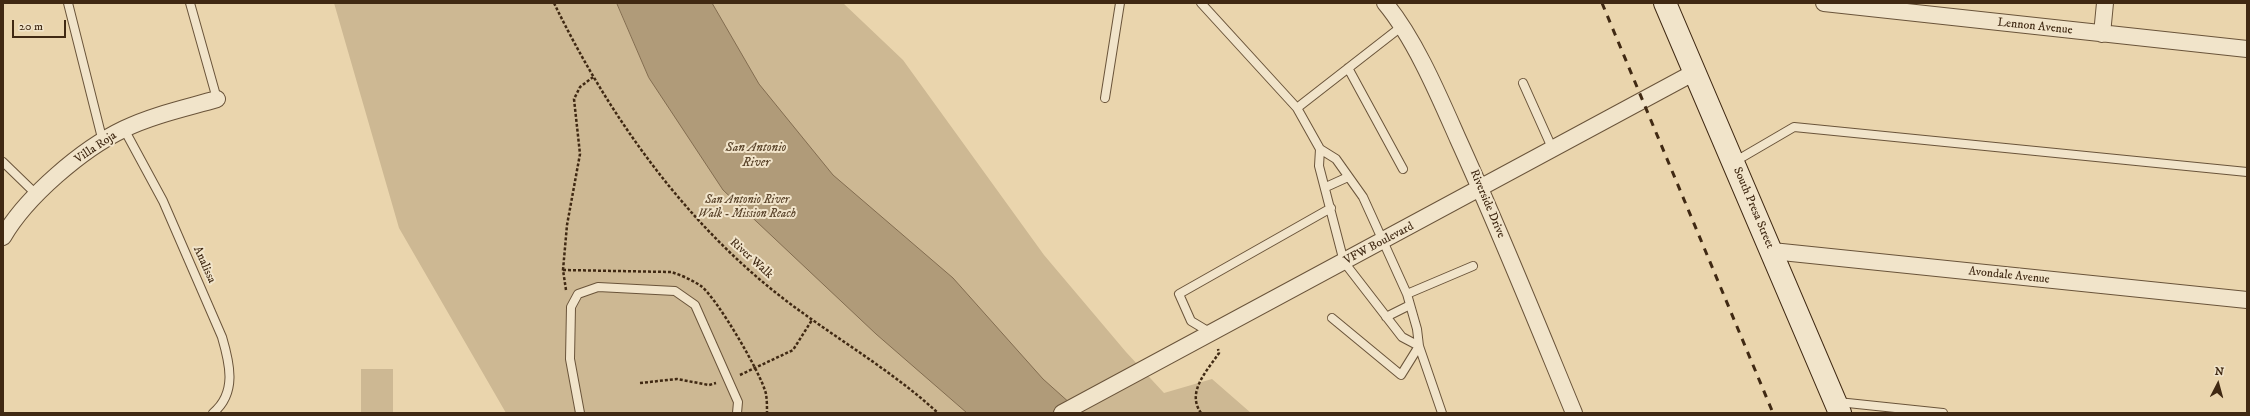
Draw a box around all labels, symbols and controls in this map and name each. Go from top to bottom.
scale bar [14,12,68,38]
street label: Lennon Avenue [1997,16,2073,38]
text: 20 m [19,19,43,34]
street label: Villa Roja [72,129,120,167]
water label: San Antonio River [726,140,786,171]
street label: South Presa Street [1729,165,1777,251]
street label: Riverside Drive [1466,168,1508,240]
park label: San Antonio River Walk - Mission Reach [698,194,796,222]
street label: VFW Boulevard [1342,220,1416,268]
street label: River Walk [726,236,776,282]
street label: Analissa [190,244,218,286]
street label: Avondale Avenue [1968,265,2050,287]
north arrow [2198,364,2238,404]
text: N [2214,365,2224,379]

